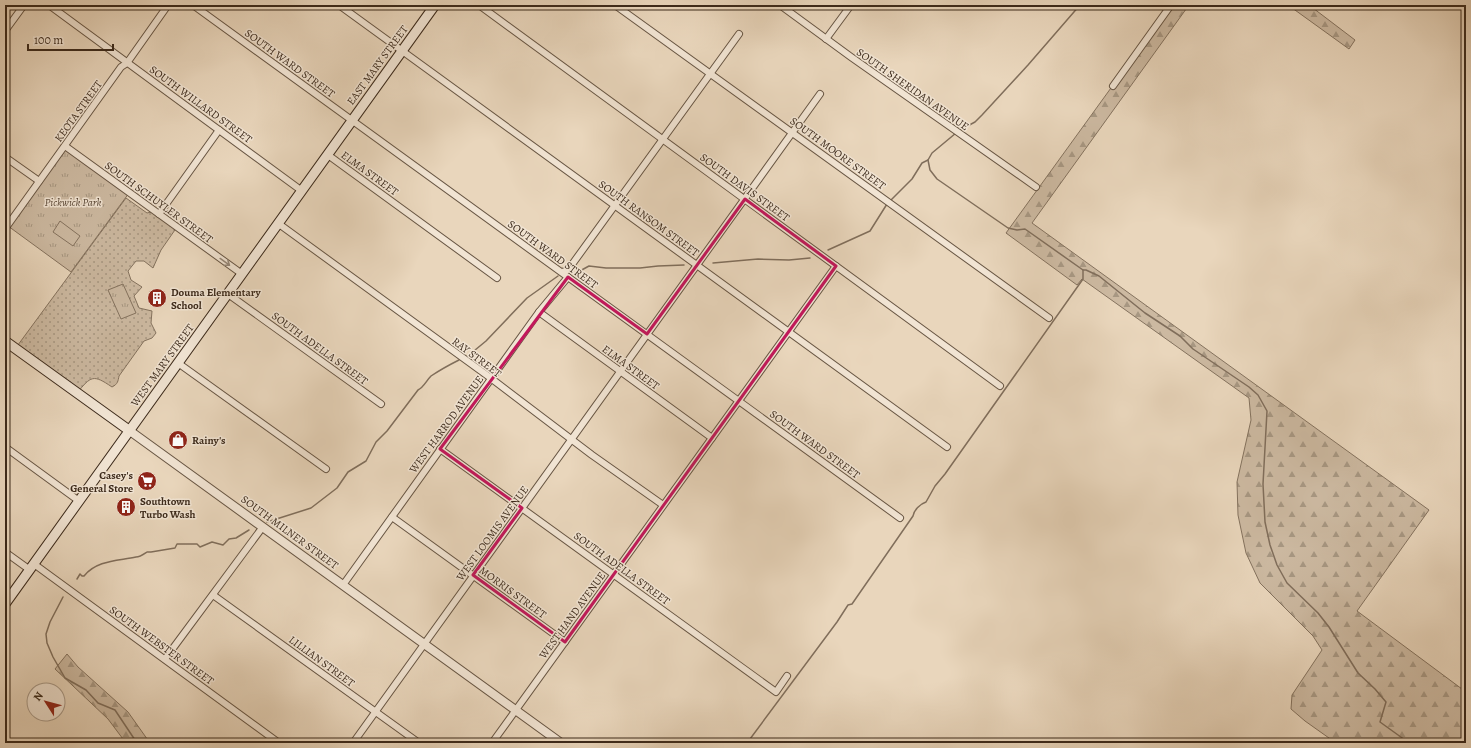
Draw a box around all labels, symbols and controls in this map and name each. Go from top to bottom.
street label: EAST MARY STREET [343,22,411,108]
scale bar [28,26,113,52]
street label: SOUTH WARD STREET [242,26,338,101]
text: 100 m [34,32,63,48]
street label: SOUTH SHERIDAN AVENUE [854,45,972,134]
street label: SOUTH WILLARD STREET [146,62,255,147]
street label: KEOTA STREET [51,78,106,145]
street label: SOUTH MOORE STREET [787,114,889,193]
street label: ELMA STREET [338,147,401,199]
street label: SOUTH DAVIS STREET [697,150,792,225]
street label: SOUTH SCHUYLER STREET [102,158,216,247]
street label: SOUTH RANSOM STREET [595,177,702,260]
park label: Pickwick Park [45,195,102,210]
street label: SOUTH WARD STREET [505,217,601,292]
one-way arrow [219,258,230,266]
place label: Douma Elementary School [171,285,261,313]
building icon: Douma Elementary School [146,287,168,309]
street label: SOUTH ADELLA STREET [269,308,371,388]
street label: WEST MARY STREET [127,321,198,411]
street label: RAY STREET [449,334,505,381]
street label: ELMA STREET [599,341,662,393]
street label: WEST HARROD AVENUE [405,372,487,477]
street label: SOUTH WARD STREET [767,407,863,482]
shop icon: Rainy's [167,429,189,451]
place label: Rainy's [192,433,226,448]
place label: Casey's General Store [70,468,134,496]
supermarket icon: Casey's General Store [136,470,158,492]
street label: WEST LOOMIS AVENUE [452,483,532,585]
street label: SOUTH MILNER STREET [238,492,341,573]
place label: Southtown Turbo Wash [140,494,195,522]
building icon: Southtown Turbo Wash [115,496,137,518]
street label: SOUTH ADELLA STREET [571,528,673,608]
street label: MORRIS STREET [476,563,549,622]
street label: WEST HAND AVENUE [535,569,609,663]
street label: SOUTH WEBSTER STREET [107,602,217,688]
street label: LILLIAN STREET [286,632,358,690]
north arrow [26,682,66,722]
text: N [30,689,47,704]

